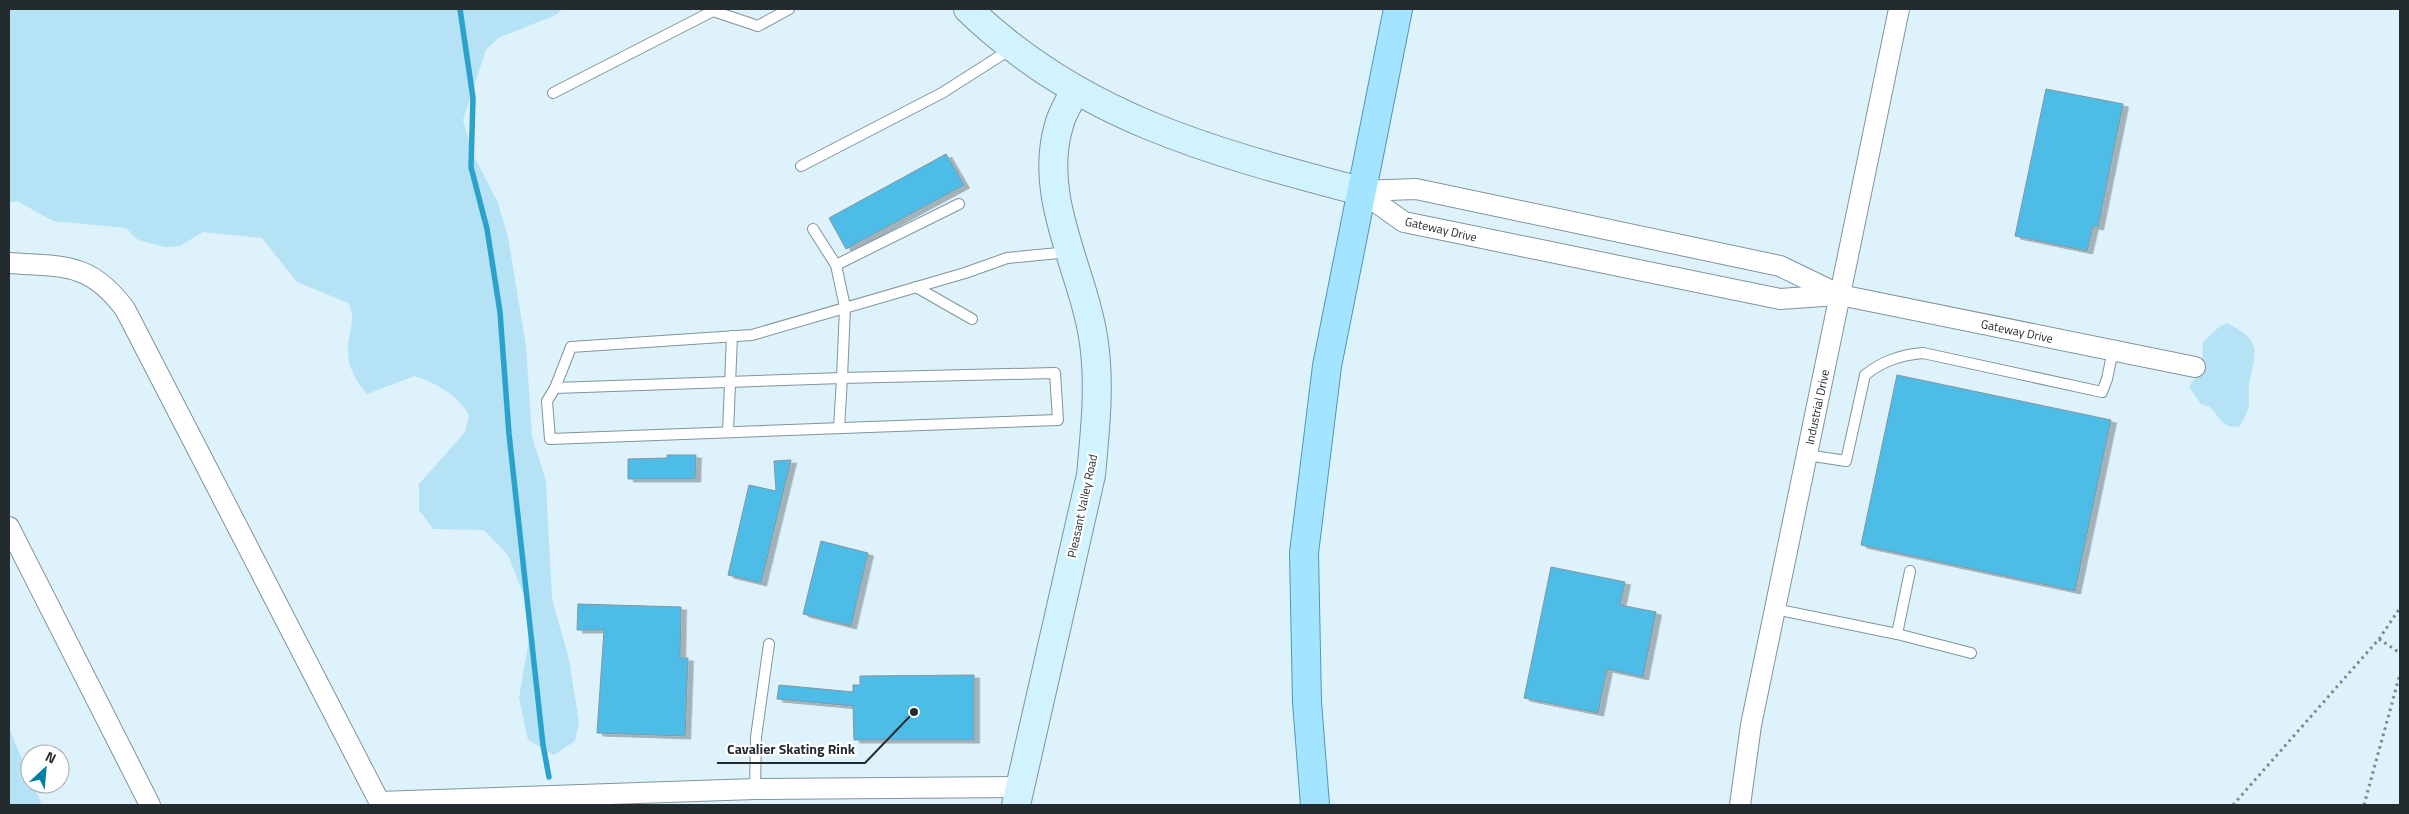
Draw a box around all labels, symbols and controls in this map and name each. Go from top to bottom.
street label: Gateway Drive [1403,211,1479,247]
street label: Gateway Drive [1979,314,2055,348]
street label: Industrial Drive [1800,368,1834,446]
street label: Pleasant Valley Road [1062,452,1102,560]
callout: Cavalier Skating Rink [717,734,865,763]
text: Cavalier Skating Rink [727,738,856,759]
north arrow [20,744,70,794]
text: N [42,745,60,768]

